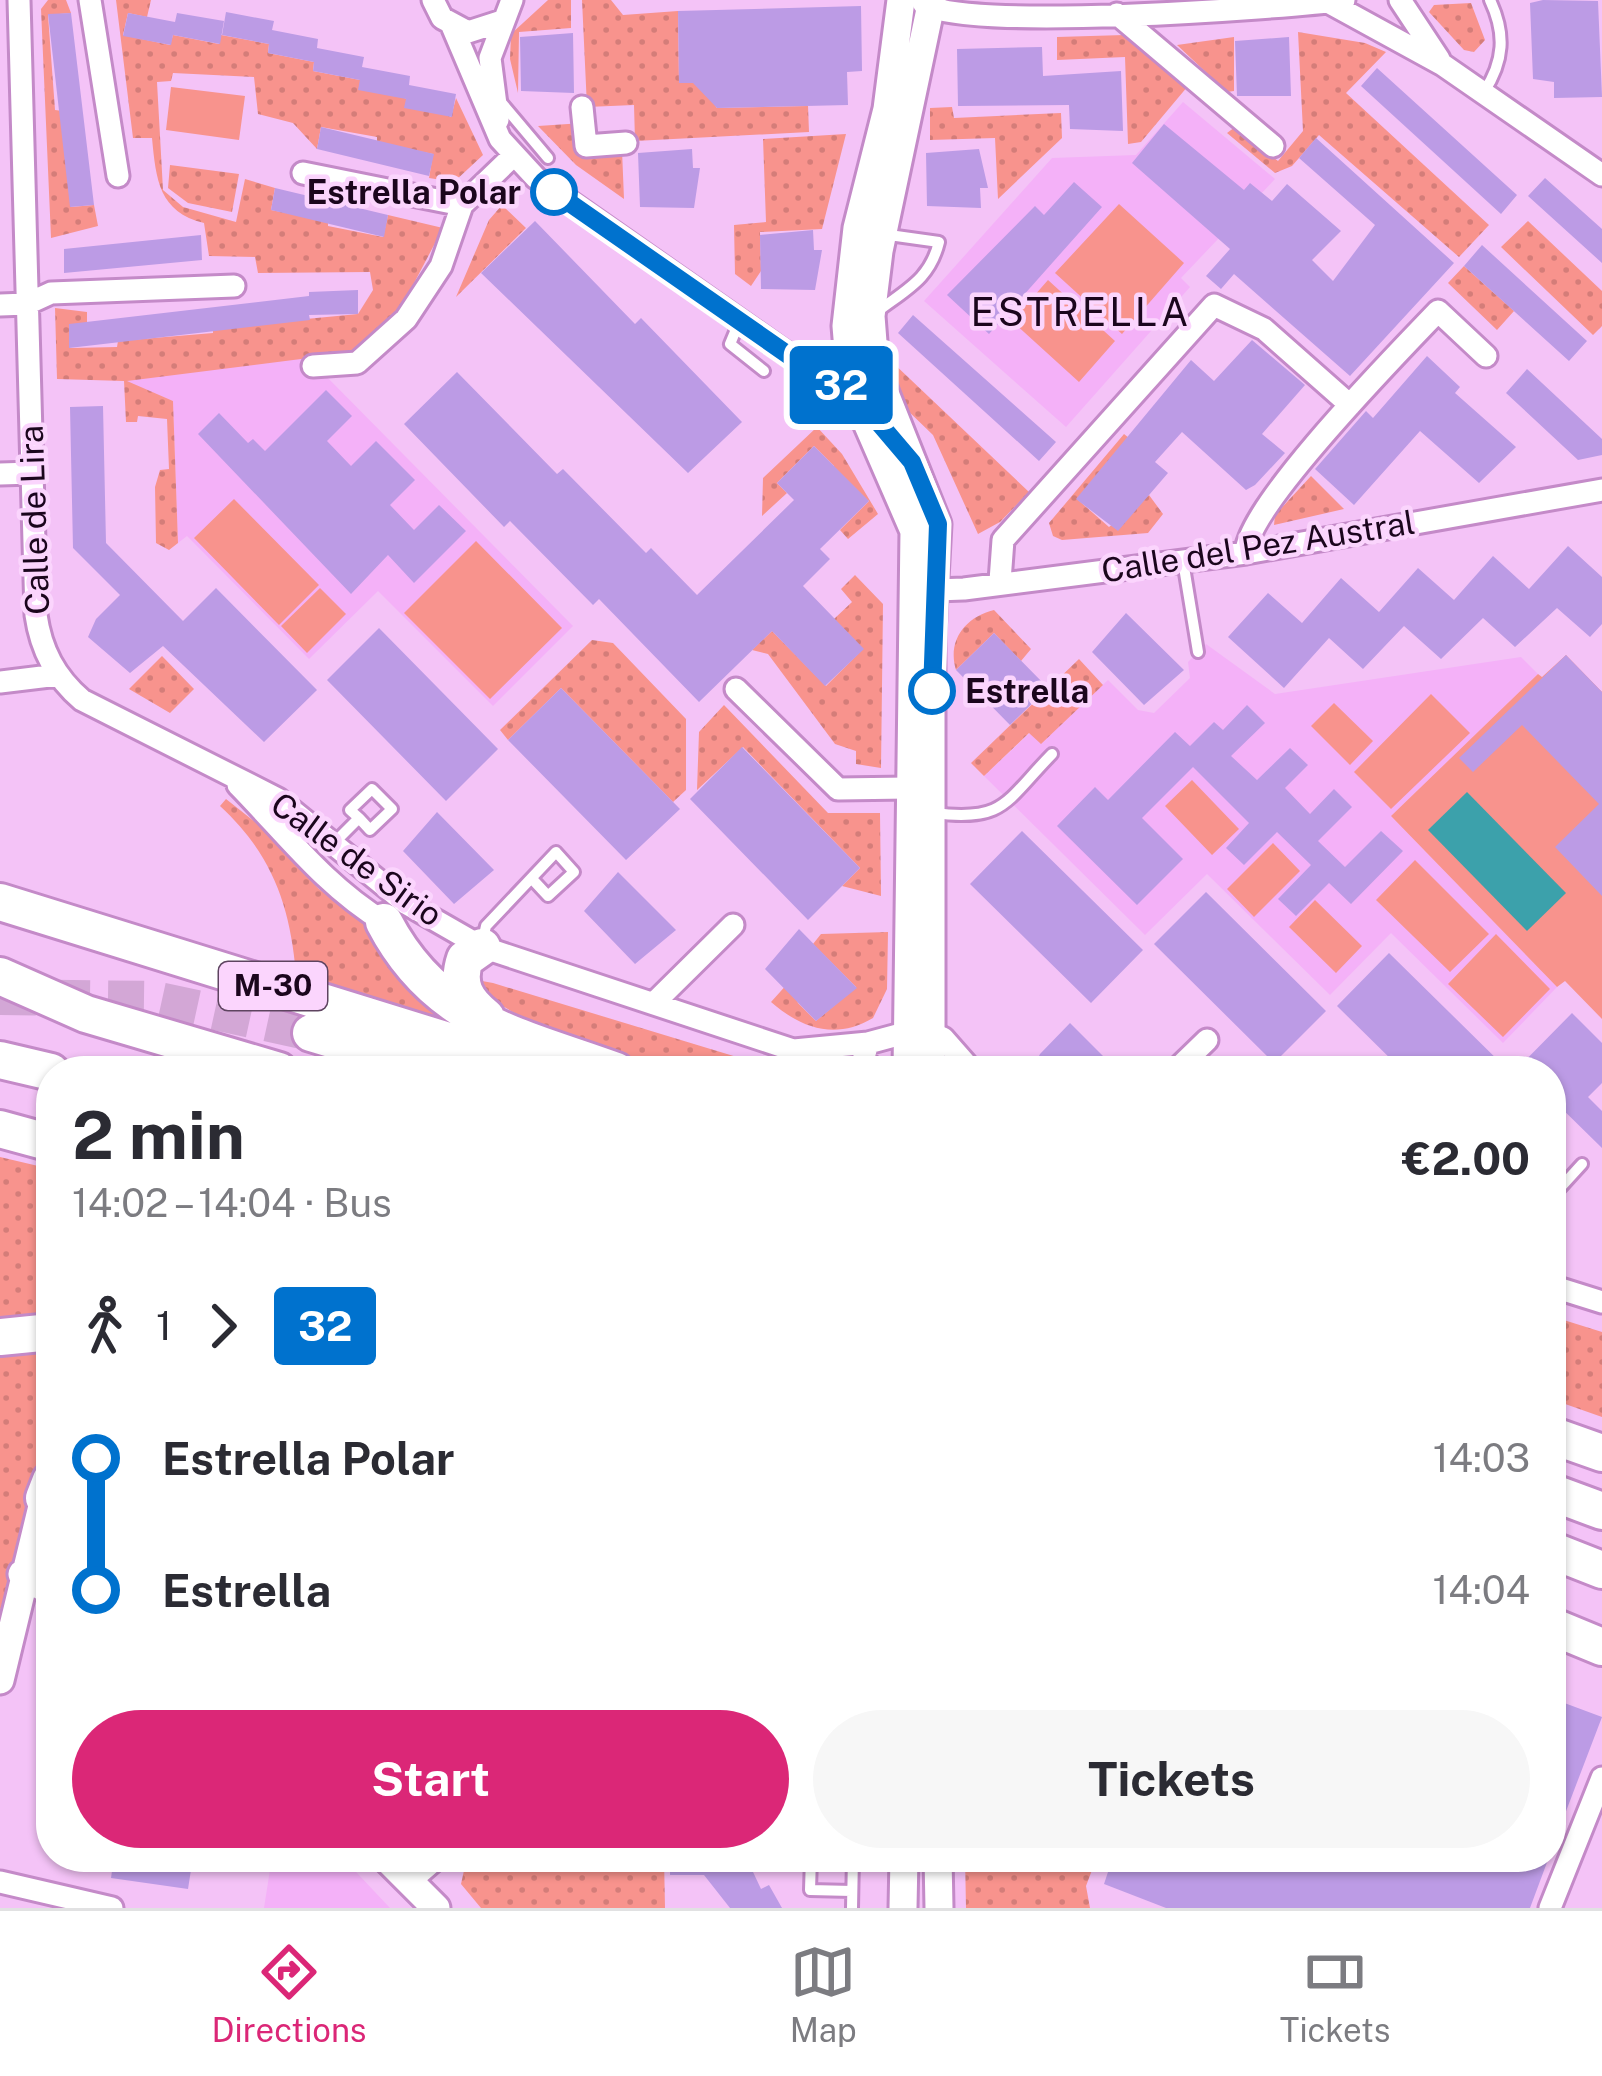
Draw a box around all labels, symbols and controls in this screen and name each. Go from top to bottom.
marker: Estrella Polar [532,170,576,214]
place label: Estrella Polar [306,173,521,211]
district label: ESTRELLA [970,289,1192,335]
line badge: 32 [787,346,895,424]
text: 32 [814,360,868,409]
street label: Calle de Lira [12,425,56,615]
street label: Calle del Pez Austral [1099,502,1417,590]
marker: Estrella [910,669,954,713]
place label: Estrella [965,672,1089,710]
street label: Calle de Sirio [264,784,450,934]
road number: M-30 [219,962,327,1010]
text: 2 min [72,1096,245,1174]
text: €2.00 [1402,1132,1530,1185]
text: 14:02 – 14:04 · Bus [72,1180,392,1226]
icon: walk [72,1293,138,1359]
icon: forward [190,1293,256,1359]
text: 32 [298,1301,352,1350]
text: 1 [156,1303,172,1349]
text: Estrella Polar [162,1432,455,1485]
text: 14:03 [1433,1435,1530,1481]
text: Estrella [162,1564,331,1617]
text: 14:04 [1433,1567,1530,1613]
button: Start [72,1710,789,1848]
button: Tickets [813,1710,1530,1848]
tab: Directions [212,1939,367,2049]
tab: Map [790,1939,857,2049]
tab: Tickets [1280,1939,1390,2049]

